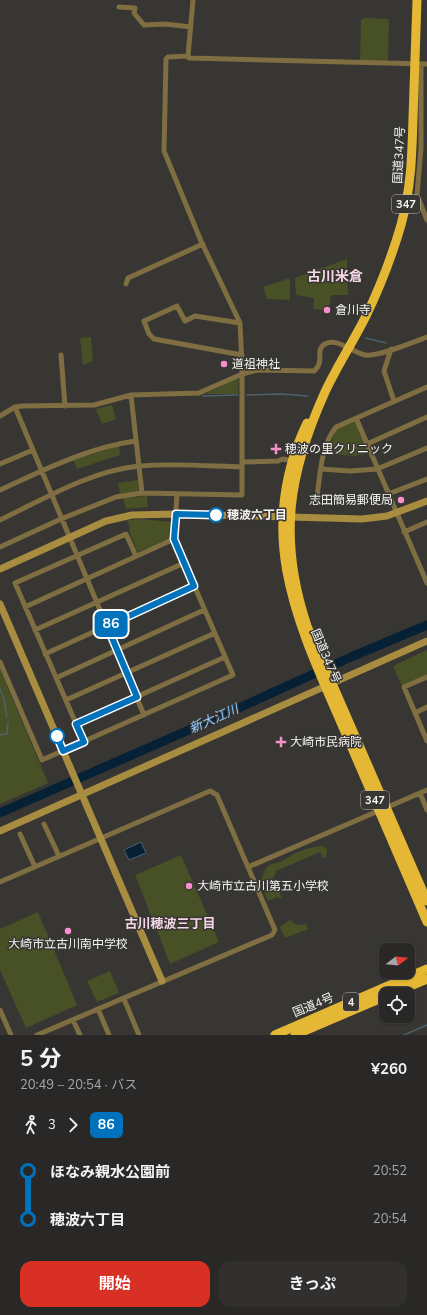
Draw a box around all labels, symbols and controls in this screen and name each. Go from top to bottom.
street label: 国道347号 [390,126,408,184]
road number: 347 [392,195,420,213]
district label: 古川米倉 [307,267,363,286]
place label: 倉川寺 [335,302,371,318]
marker: 倉川寺 [322,305,332,315]
place label: 道祖神社 [232,356,280,372]
marker: 道祖神社 [219,359,229,369]
place label: 穂波の里クリニック [285,441,393,457]
marker: 穂波の里クリニック [270,443,282,455]
place label: 志田簡易郵便局 [309,492,393,508]
marker: 志田簡易郵便局 [396,495,406,505]
marker: 穂波六丁目 [208,507,224,523]
place label: 穂波六丁目 [227,507,287,523]
line badge: 86 [93,611,129,637]
text: 86 [103,614,119,633]
street label: 国道347号 [307,626,345,686]
water label: 新大江川 [187,699,243,738]
unlabelled marker [49,728,65,744]
place label: 大崎市民病院 [290,734,362,750]
marker: 大崎市民病院 [275,736,287,748]
road number: 347 [361,791,389,809]
place label: 大崎市立古川第五小学校 [197,878,329,894]
marker: 大崎市立古川第五小学校 [184,881,194,891]
district label: 古川穂波三丁目 [124,915,216,933]
marker: 大崎市立古川南中学校 [63,926,73,936]
place label: 大崎市立古川南中学校 [8,936,128,952]
north arrow [379,943,415,979]
map controls [379,943,415,1023]
button: locate [379,987,415,1023]
street label: 国道4号 [290,989,336,1021]
road number: 4 [343,993,359,1011]
text: 5 分 [20,1044,61,1074]
text: ¥260 [371,1059,407,1079]
text: 20:49 – 20:54 · バス [20,1076,137,1094]
icon: walk [20,1114,42,1136]
icon: forward [62,1114,84,1136]
text: 86 [98,1115,115,1134]
text: 3 [48,1116,56,1134]
text: ほなみ親水公園前 [50,1162,170,1182]
text: 20:52 [373,1162,407,1180]
text: 穂波六丁目 [50,1210,125,1230]
text: 20:54 [373,1210,407,1228]
button: 開始 [20,1261,210,1307]
button: きっぷ [218,1261,407,1307]

